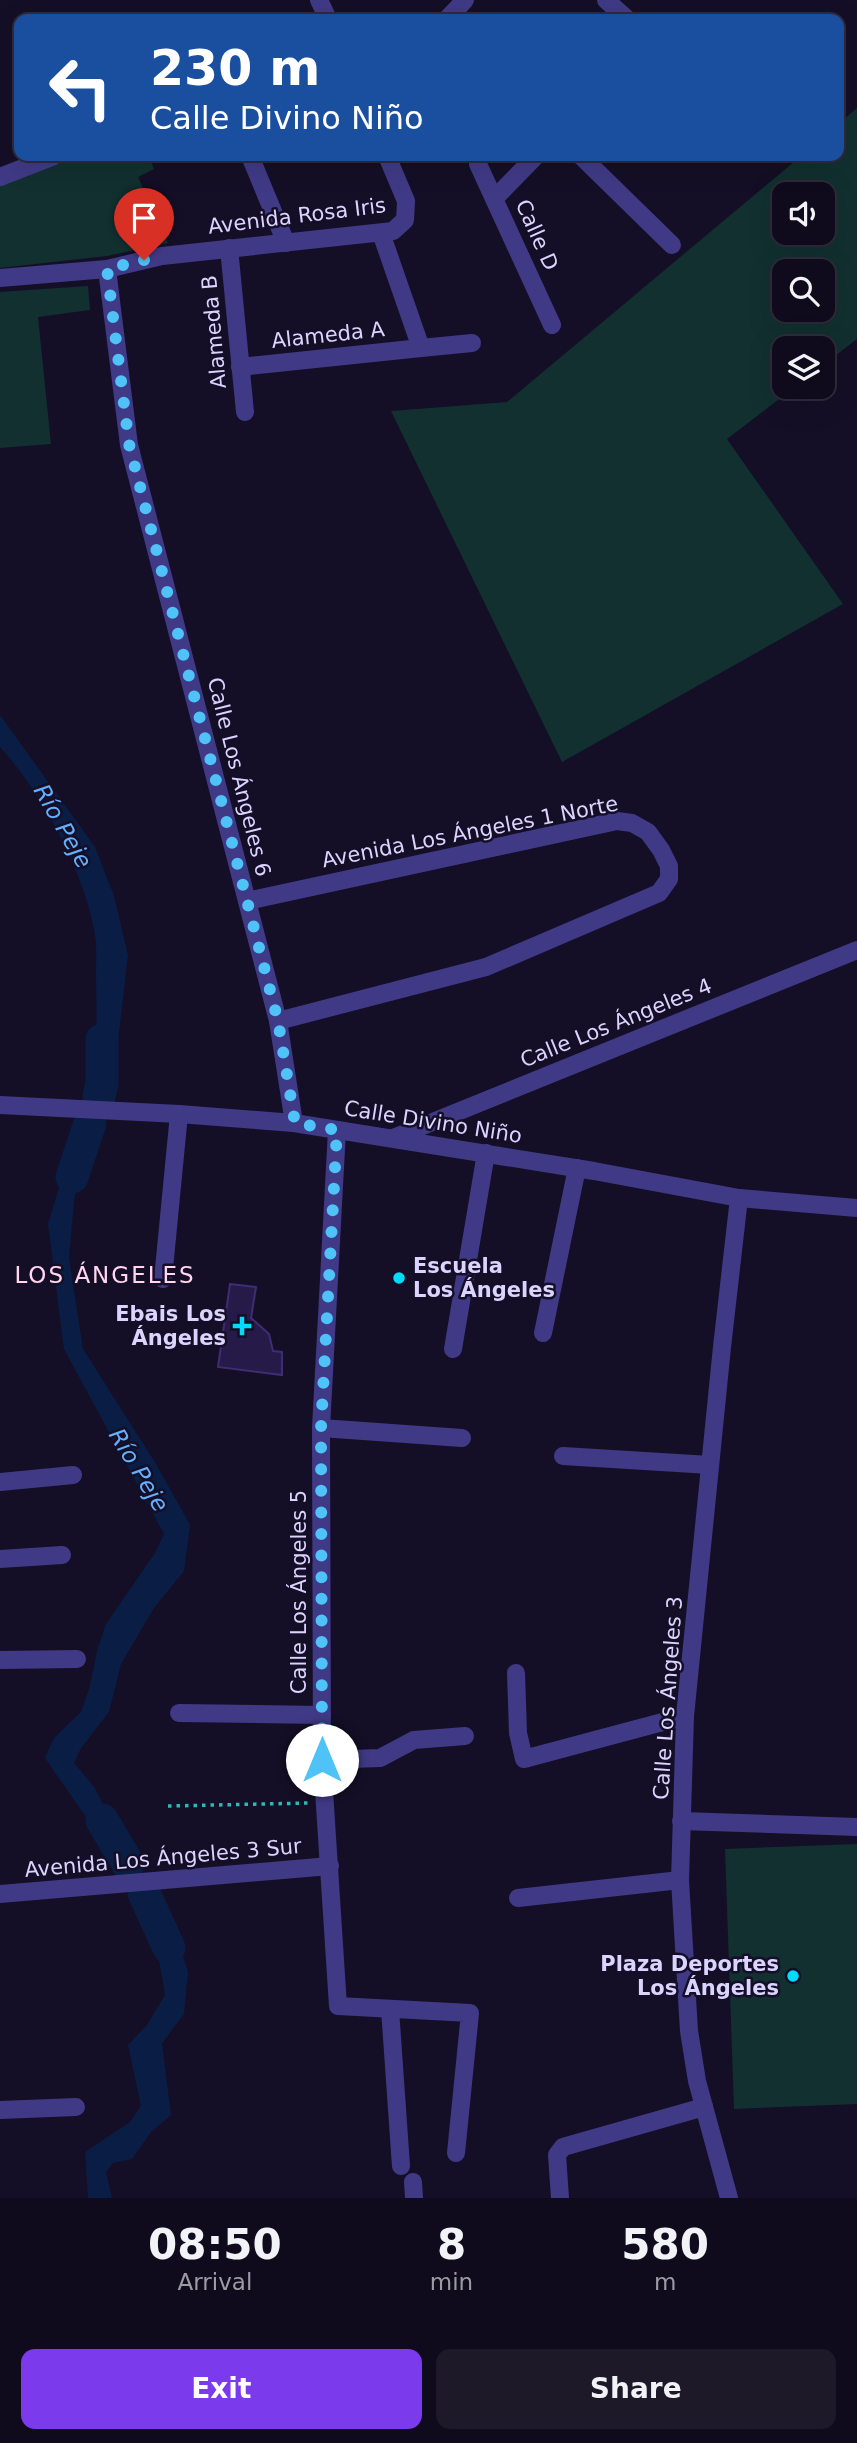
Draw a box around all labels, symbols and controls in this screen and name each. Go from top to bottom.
text: 230 m [150,40,320,97]
icon: left [35,42,126,133]
text: Calle Divino Niño [150,99,424,137]
map controls [772,182,835,399]
button: sound [772,182,835,245]
pin [114,188,174,260]
street label: Avenida Rosa Iris [207,193,387,239]
street label: Calle D [511,196,563,274]
icon: arrive [125,199,163,237]
button: search [772,259,835,322]
street label: Alameda B [197,274,231,390]
street label: Alameda A [270,317,386,353]
button: layers [772,336,835,399]
street label: Calle Los Ángeles 6 [203,675,276,879]
water label: Río Peje [29,780,97,872]
street label: Avenida Los Ángeles 1 Norte [320,791,620,872]
street label: Calle Los Ángeles 4 [516,973,715,1072]
street label: Calle Divino Niño [342,1096,524,1148]
place label: Escuela Los Ángeles [413,1254,555,1302]
district label: LOS ÁNGELES [14,1261,196,1288]
marker: Escuela Los Ángeles [391,1270,407,1286]
place label: Ebais Los Ángeles [115,1302,226,1350]
marker: Ebais Los Ángeles [232,1316,252,1336]
water label: Río Peje [104,1424,174,1516]
street label: Calle Los Ángeles 5 [286,1490,311,1694]
street label: Calle Los Ángeles 3 [648,1595,687,1801]
position arrow [285,1723,359,1797]
street label: Avenida Los Ángeles 3 Sur [23,1833,303,1882]
place label: Plaza Deportes Los Ángeles [600,1952,779,2000]
marker: Plaza Deportes Los Ángeles [785,1968,801,1984]
text: 08:50 [148,2220,282,2269]
text: 8 [437,2220,466,2269]
text: 580 [621,2220,709,2269]
text: Arrival [178,2269,252,2295]
text: min [430,2269,473,2295]
text: m [654,2269,676,2295]
button: Exit [21,2349,422,2429]
button: Share [436,2349,836,2429]

